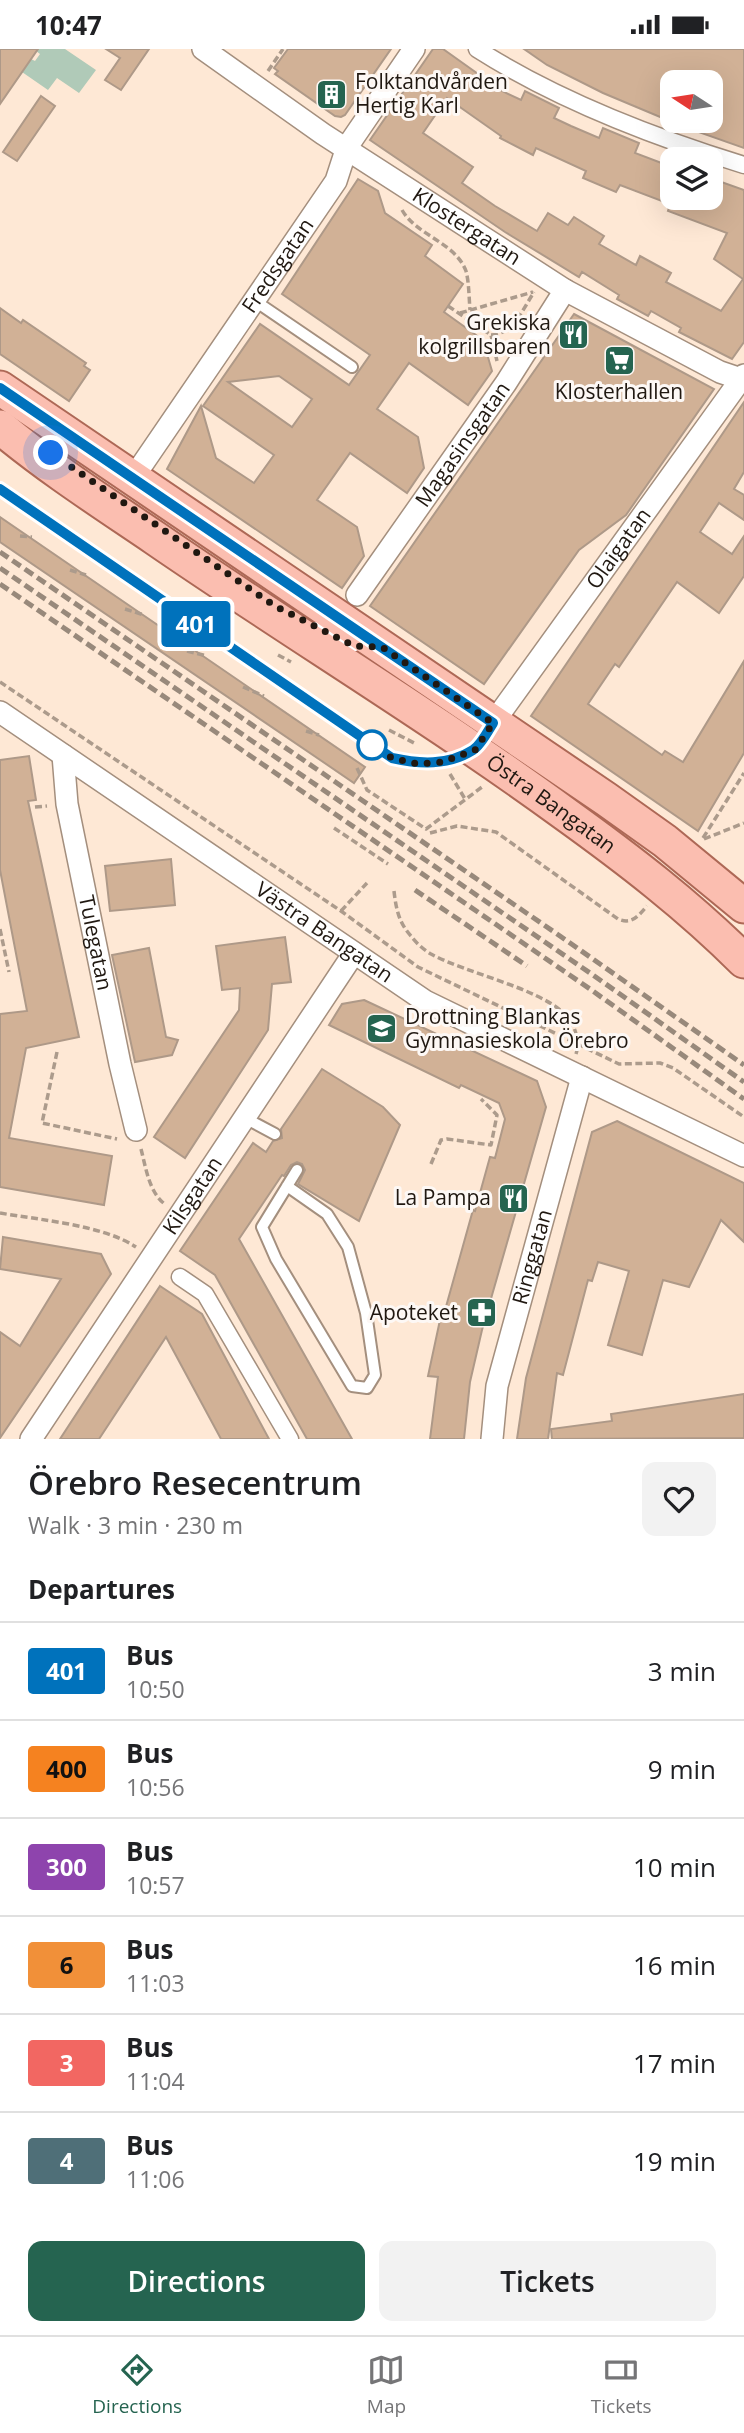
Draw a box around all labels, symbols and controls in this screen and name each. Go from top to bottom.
text: 10:47 [35,7,102,43]
place label: Folktandvården Hertig Karl [355,67,508,119]
north arrow [660,70,723,133]
map controls [660,70,723,210]
building icon: Folktandvården Hertig Karl [315,77,349,111]
button: layers [660,147,723,210]
street label: Klostergatan [408,180,527,271]
street label: Fredsgatan [235,212,320,318]
place label: Grekiska kolgrillsbaren [418,308,551,360]
restaurant icon: Grekiska kolgrillsbaren [557,318,591,352]
supermarket icon: Klosterhallen [602,343,636,377]
street label: Magasinsgatan [408,376,516,512]
place label: Klosterhallen [555,377,683,405]
your location [33,435,68,470]
street label: Olaigatan [579,502,657,594]
line badge: 401 [156,601,236,647]
text: 401 [175,607,217,640]
unlabelled marker [357,730,387,760]
street label: Östra Bangatan [481,747,622,859]
street label: Västra Bangatan [250,875,399,988]
street label: Tulegatan [73,893,120,993]
place label: Drottning Blankas Gymnasieskola Örebro [405,1002,629,1054]
school or university icon: Drottning Blankas Gymnasieskola Örebro [365,1012,399,1046]
street label: Kilsgatan [156,1151,228,1240]
restaurant icon: La Pampa [497,1181,531,1215]
place label: La Pampa [395,1183,491,1211]
street label: Ringgatan [505,1206,558,1308]
pharmacy icon: Apoteket [464,1296,498,1330]
place label: Apoteket [370,1298,458,1326]
text: Örebro Resecentrum [28,1460,362,1505]
button: heart [642,1462,716,1536]
text: Walk · 3 min · 230 m [28,1509,243,1541]
text: Departures [28,1571,175,1607]
text: Bus [126,1637,173,1673]
text: 3 min [648,1653,716,1689]
text: 401 [46,1654,87,1687]
text: 10:50 [126,1673,185,1705]
text: Bus [126,1735,173,1771]
text: 9 min [648,1751,716,1787]
text: 400 [46,1752,87,1785]
text: 10:56 [126,1771,185,1803]
text: Bus [126,1833,173,1869]
text: 10 min [633,1849,716,1885]
text: 300 [46,1850,87,1883]
text: 10:57 [126,1869,185,1901]
text: Bus [126,1931,173,1967]
text: 16 min [633,1947,716,1983]
text: 6 [60,1948,73,1981]
text: 11:03 [126,1967,185,1999]
text: Bus [126,2029,173,2065]
text: 17 min [633,2045,716,2081]
text: 3 [60,2046,73,2079]
text: 11:04 [126,2065,185,2097]
text: Bus [126,2127,173,2163]
text: 19 min [633,2143,716,2179]
text: 4 [60,2144,73,2177]
text: 11:06 [126,2163,185,2195]
button: Directions [28,2241,365,2321]
button: Tickets [379,2241,716,2321]
tab: Directions [92,2351,182,2419]
tab: Map [367,2351,406,2419]
tab: Tickets [591,2351,652,2419]

